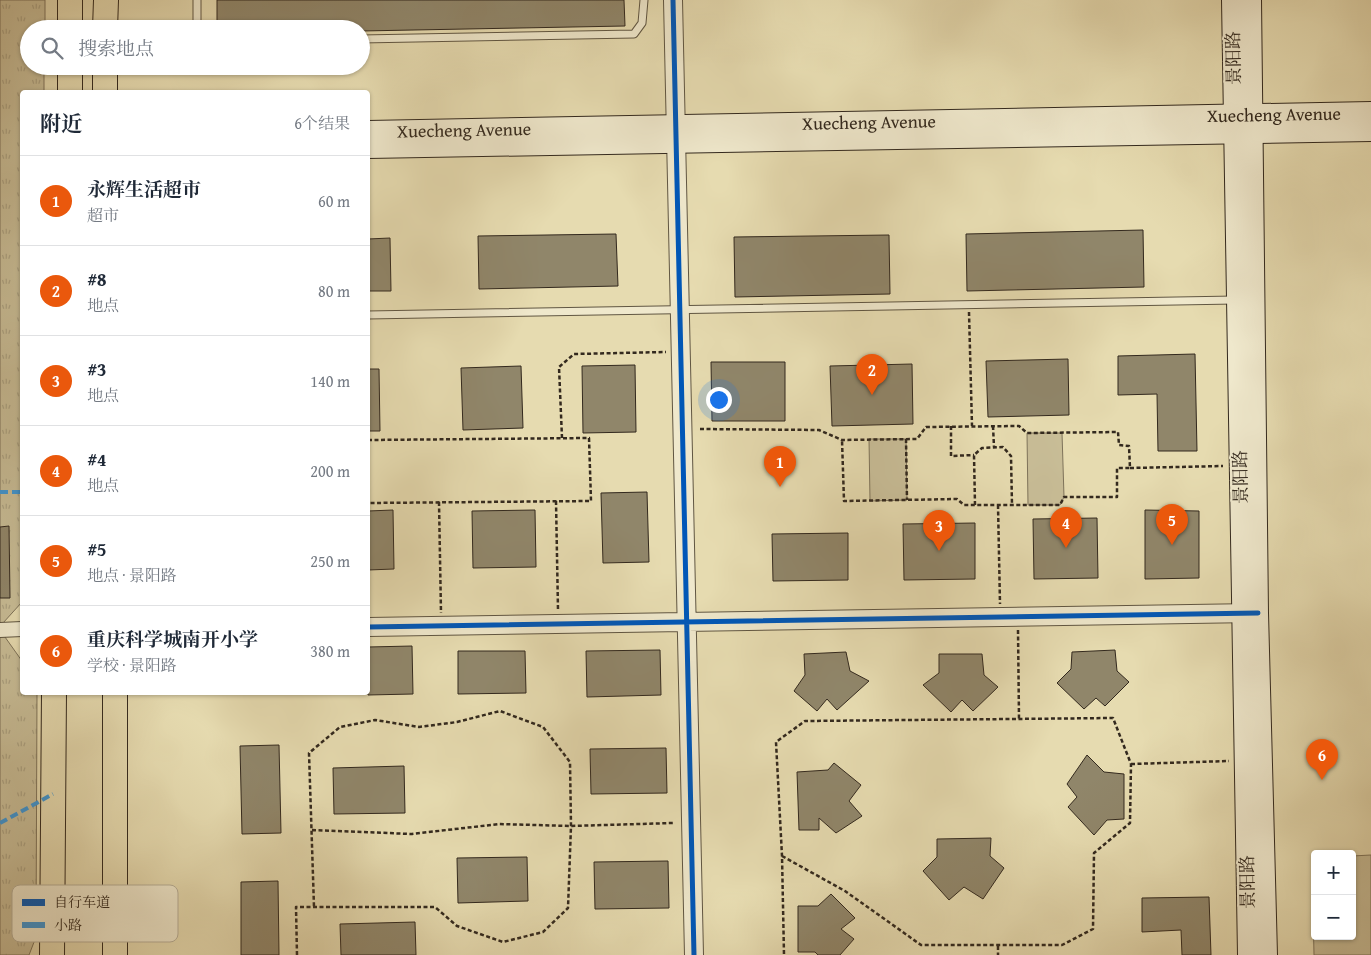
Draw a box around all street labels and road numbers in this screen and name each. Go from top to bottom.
street label: 景阳路 [1219,31,1247,85]
street label: Xuecheng Avenue [1207,99,1341,129]
street label: Xuecheng Avenue [802,107,936,136]
street label: Xuecheng Avenue [397,114,531,144]
street label: 景阳路 [1226,450,1254,504]
street label: 景阳路 [1233,855,1261,909]

